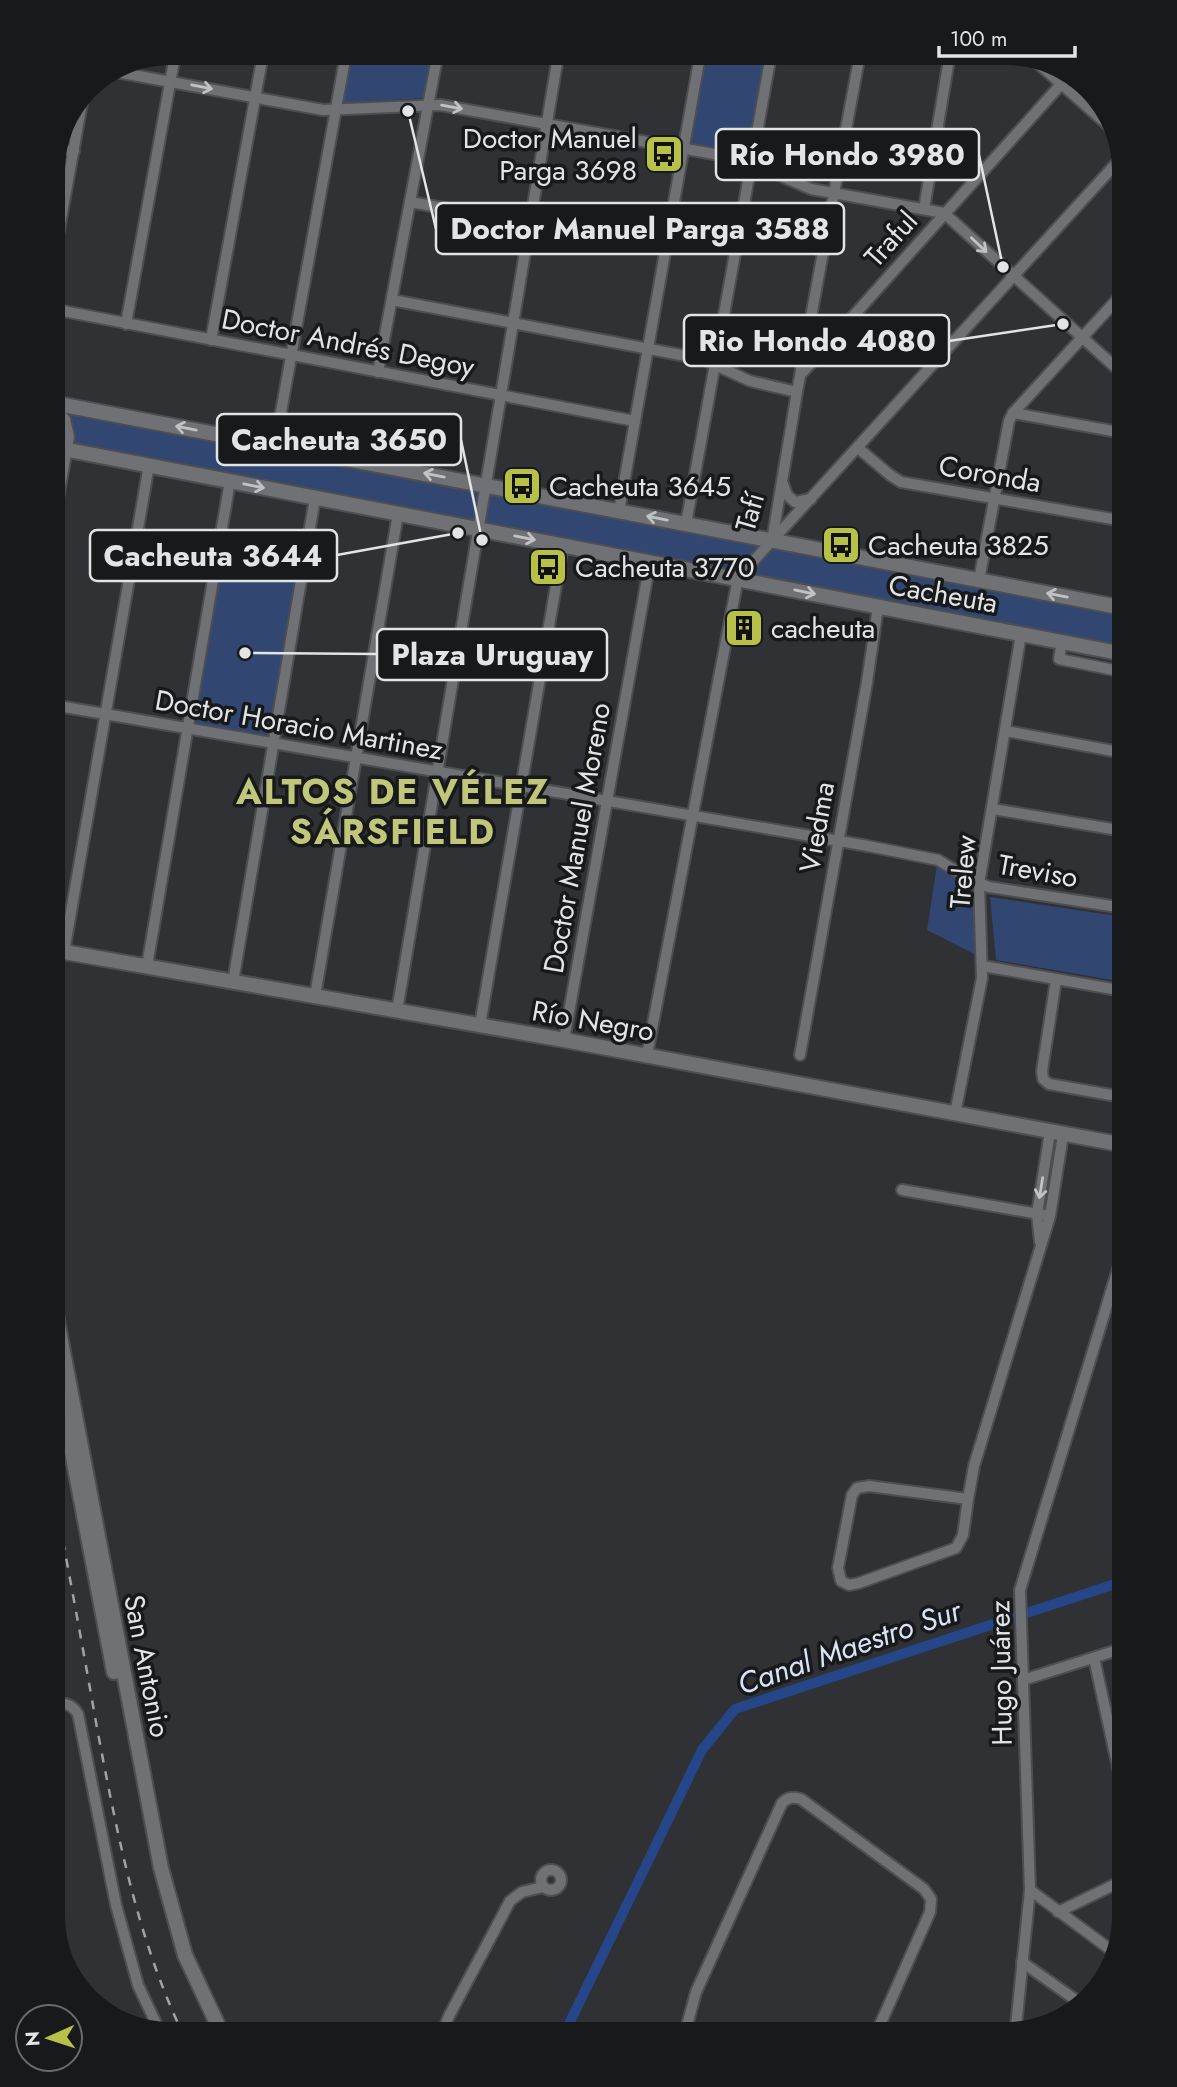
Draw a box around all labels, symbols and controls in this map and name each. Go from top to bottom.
scale bar [939,14,1076,58]
text: 100 m [950,24,1007,54]
one-way arrow [190,81,213,94]
one-way arrow [440,101,463,114]
place label: Doctor Manuel Parga 3698 [463,118,637,191]
callout: Río Hondo 3980 [716,129,979,180]
bus stop icon: Doctor Manuel Parga 3698 [643,133,685,175]
text: Río Hondo 3980 [729,133,965,176]
street label: Traful [855,202,927,276]
callout: Doctor Manuel Parga 3588 [436,203,844,254]
text: Doctor Manuel Parga 3588 [450,207,830,250]
one-way arrow [970,236,987,253]
street label: Doctor Andrés Degoy [218,298,479,388]
callout: Rio Hondo 4080 [684,315,949,366]
text: Rio Hondo 4080 [698,319,936,362]
callout: Cacheuta 3650 [217,414,461,465]
text: Cacheuta 3650 [231,418,447,461]
one-way arrow [175,421,198,434]
street label: Coronda [936,445,1044,503]
bus stop icon: Cacheuta 3645 [501,465,543,507]
place label: Cacheuta 3645 [549,466,731,507]
one-way arrow [423,468,446,482]
one-way arrow [242,479,265,493]
street label: Tafí [725,486,776,536]
one-way arrow [646,511,669,524]
bus stop icon: Cacheuta 3825 [820,524,862,566]
place label: Cacheuta 3825 [868,525,1049,566]
callout: Cacheuta 3644 [90,530,337,581]
one-way arrow [513,532,536,545]
text: Cacheuta 3644 [104,534,322,577]
bus stop icon: Cacheuta 3770 [527,546,569,588]
place label: Cacheuta 3770 [575,547,755,588]
street label: Cacheuta [885,564,1001,624]
one-way arrow [793,586,816,600]
one-way arrow [1046,588,1069,602]
building icon: cacheuta [723,607,765,649]
place label: cacheuta [771,608,875,649]
callout: Plaza Uruguay [377,629,607,680]
text: Plaza Uruguay [391,633,593,676]
street label: Doctor Horacio Martinez [152,679,446,771]
street label: Doctor Manuel Moreno [533,699,621,977]
district label: ALTOS DE VÉLEZ SÁRSFIELD [235,767,550,857]
street label: Viedma [789,778,845,876]
street label: Trelew [939,833,987,911]
street label: Treviso [995,844,1081,898]
street label: Río Negro [529,990,657,1052]
one-way arrow [1034,1176,1047,1199]
water label: Canal Maestro Sur [732,1588,968,1705]
street label: San Antonio [113,1591,181,1741]
street label: Hugo Juárez [979,1600,1023,1746]
north arrow [14,2003,84,2073]
text: N [19,2031,46,2047]

